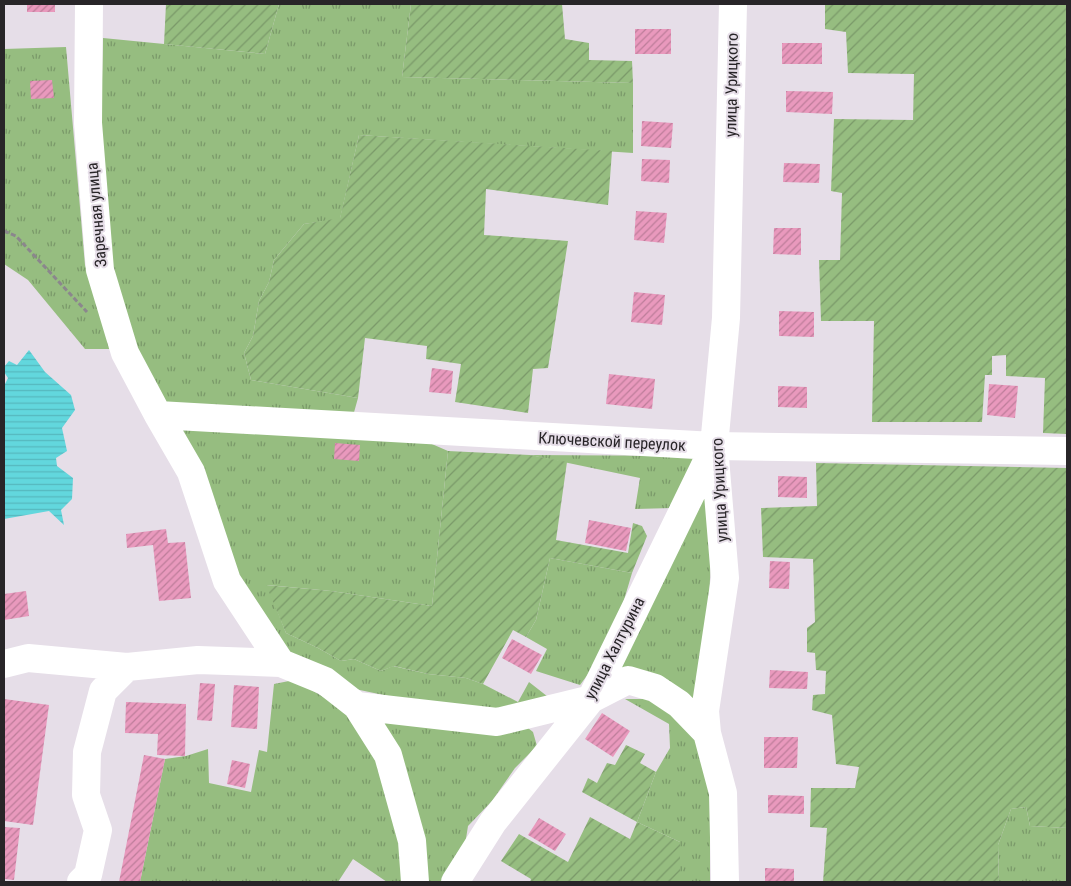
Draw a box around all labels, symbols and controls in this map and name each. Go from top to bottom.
street label: улица Урицкого [721,33,742,137]
street label: Заречная улица [82,162,111,268]
street label: Ключевской переулок [538,428,686,455]
street label: улица Урицкого [707,437,732,542]
street label: улица Халтурина [580,594,648,703]

